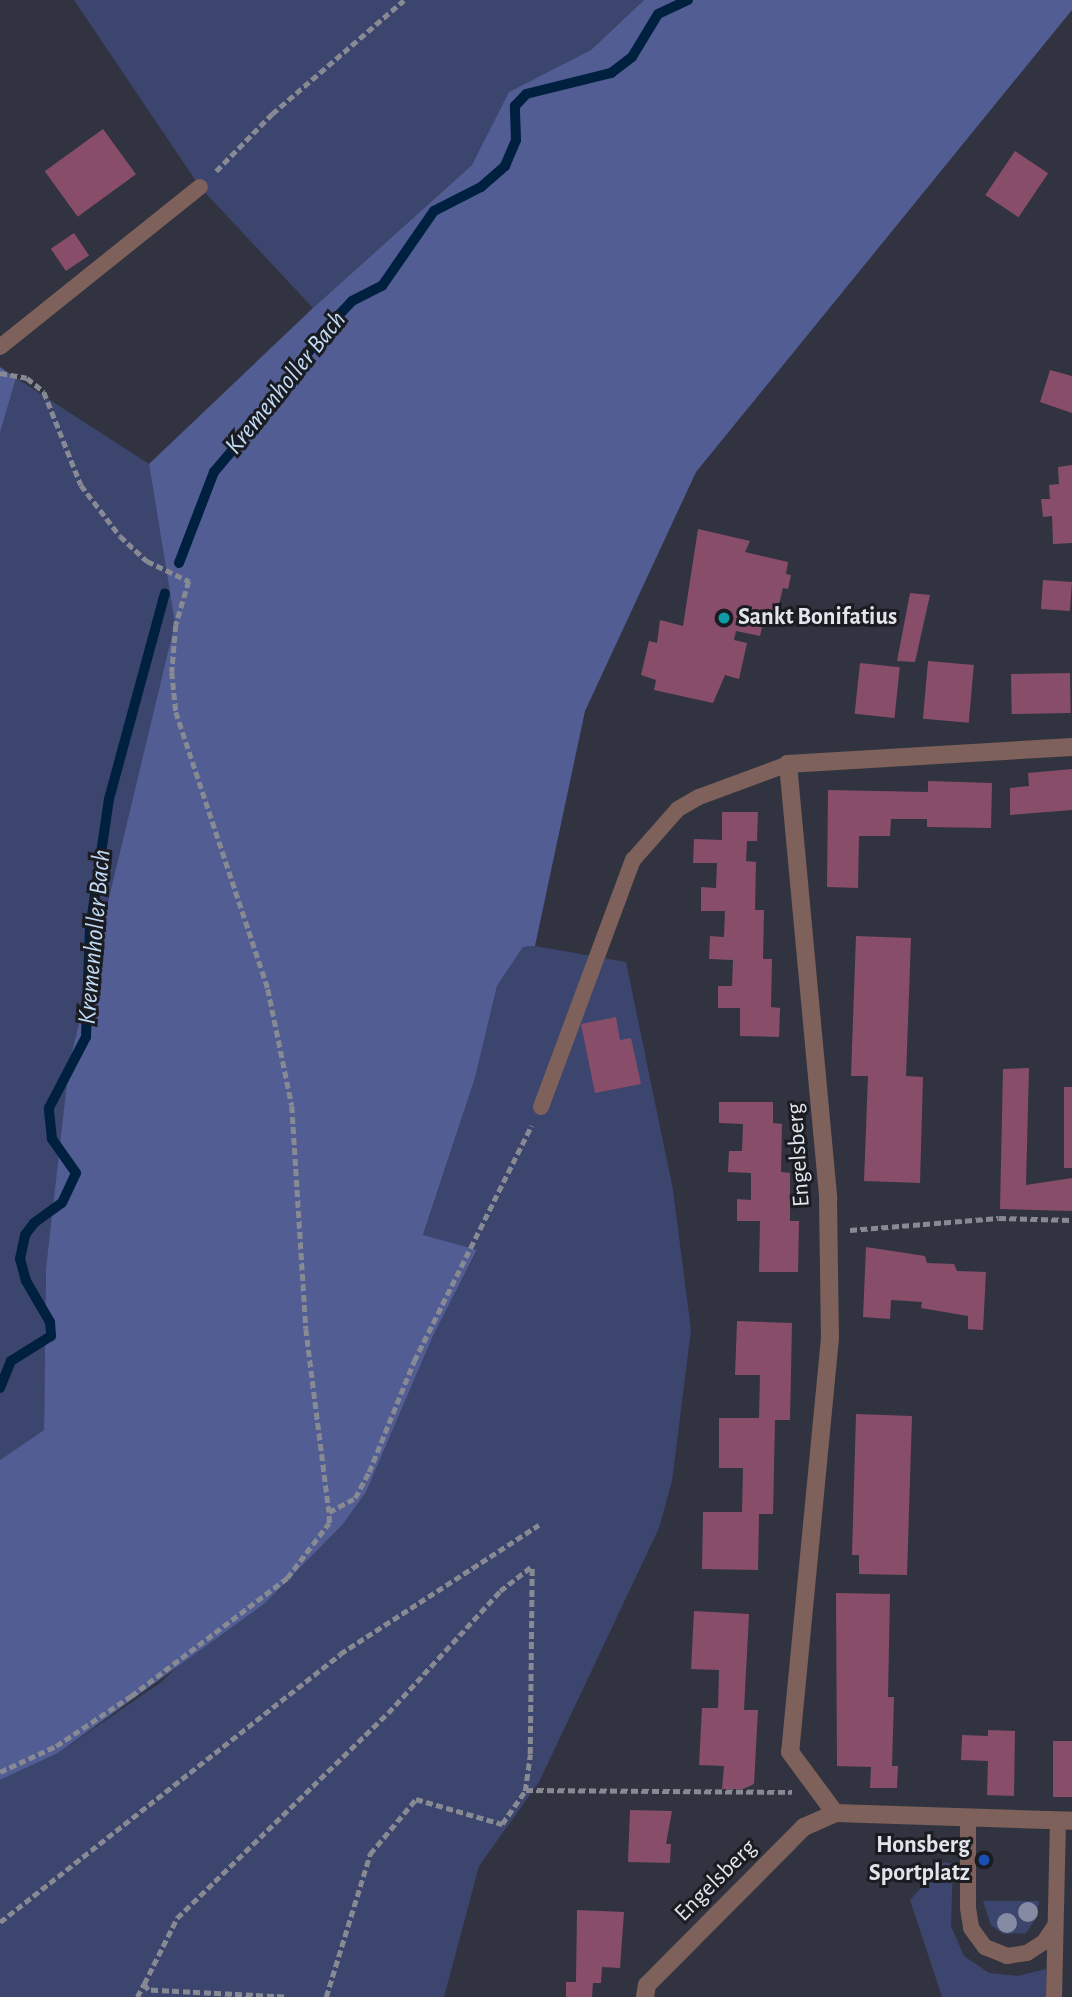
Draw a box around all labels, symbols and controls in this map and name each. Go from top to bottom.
water label: Kremenholler Bach [219,305,353,461]
place label: Sankt Bonifatius [738,604,897,632]
marker: Sankt Bonifatius [716,610,732,626]
water label: Kremenholler Bach [72,848,118,1026]
street label: Engelsberg [781,1102,817,1208]
place label: Honsberg Sportplatz [869,1832,970,1888]
street label: Engelsberg [669,1834,763,1928]
marker: Honsberg Sportplatz [976,1852,992,1868]

